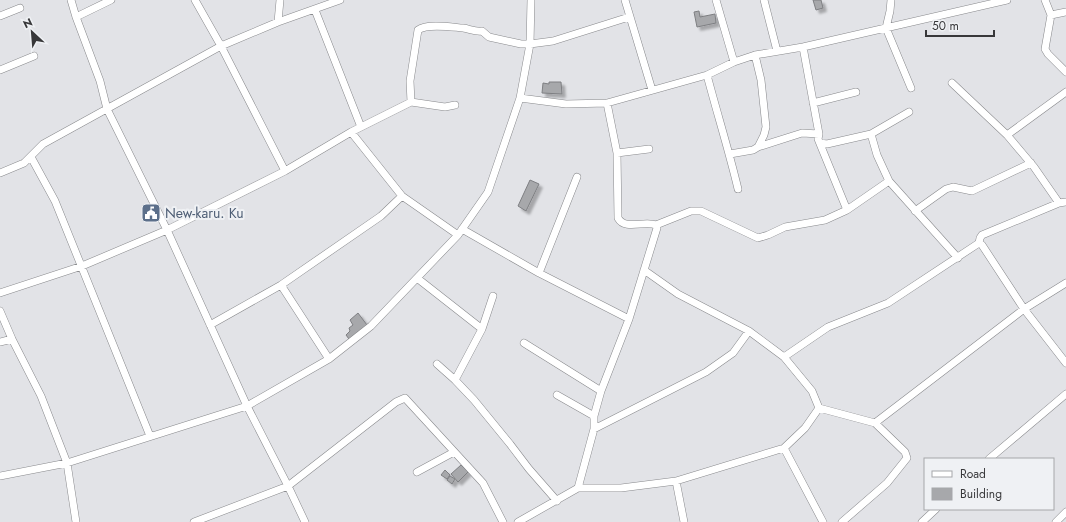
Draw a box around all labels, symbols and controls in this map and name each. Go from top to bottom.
north arrow [12,12,52,52]
scale bar [926,12,994,38]
text: N [20,14,35,32]
text: 50 m [932,17,959,35]
public building icon: New-karu. Ku [140,202,162,224]
place label: New-karu. Ku [165,203,244,223]
legend [924,458,1054,510]
text: Road [960,465,986,483]
text: Building [960,485,1002,503]

